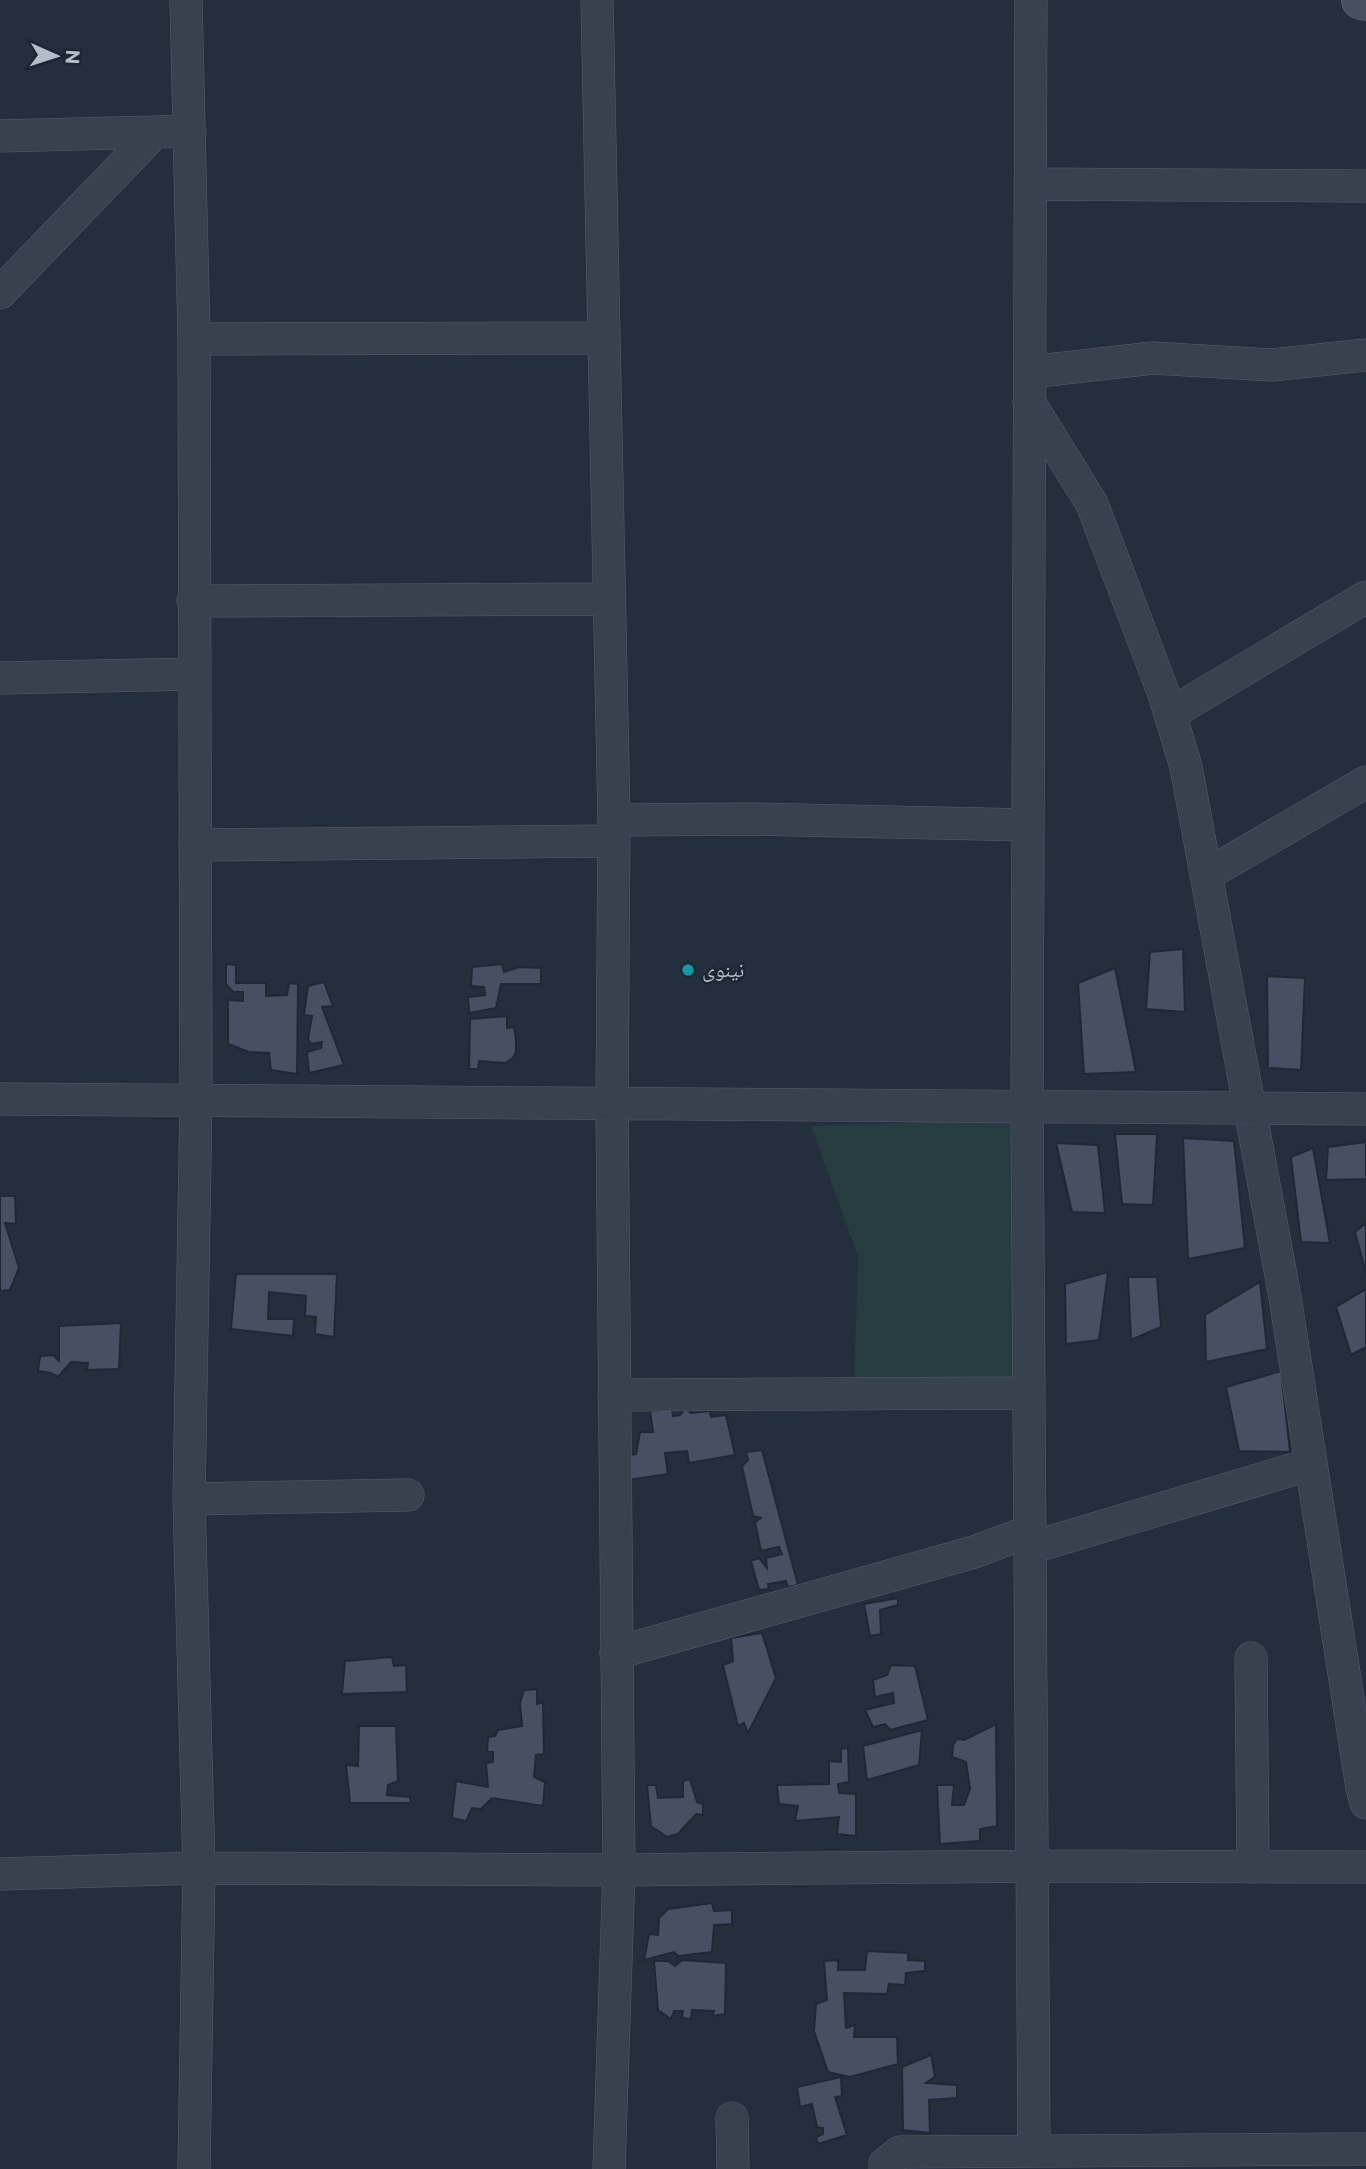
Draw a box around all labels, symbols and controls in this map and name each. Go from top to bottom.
north arrow [21,21,91,91]
text: N [62,49,85,65]
place label: نينوى [702,956,744,982]
marker: نينوى [680,962,696,978]

